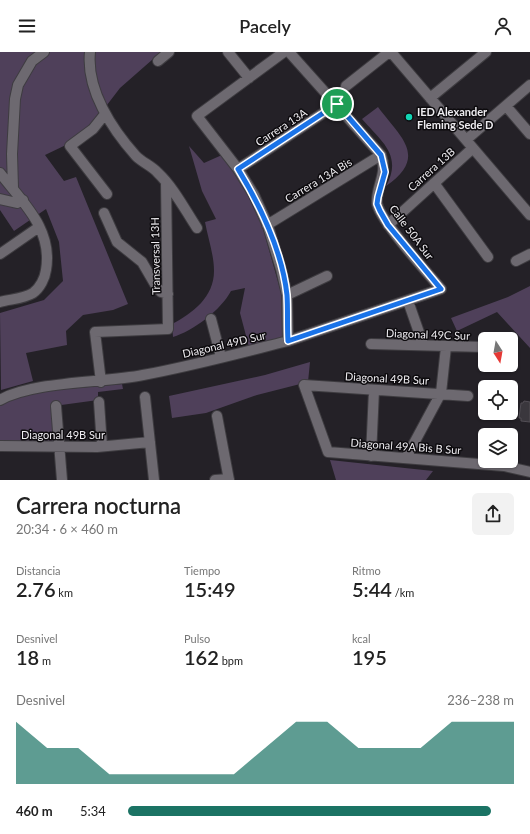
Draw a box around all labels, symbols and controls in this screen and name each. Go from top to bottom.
icon: menu [16,15,38,37]
text: Pacely [239,15,291,37]
icon: person [492,15,514,37]
pin [320,87,354,121]
icon: arrive [326,93,348,115]
street label: Carrera 13A [253,105,310,148]
place label: IED Alexander Fleming Sede D [417,105,493,131]
marker: IED Alexander Fleming Sede D [404,112,414,122]
street label: Carrera 13B [405,145,457,193]
street label: Carrera 13A Bis [282,155,354,205]
street label: Calle 50A Sur [387,202,437,262]
street label: Transversal 13H [148,217,162,295]
street label: Diagonal 49C Sur [386,326,470,342]
street label: Diagonal 49D Sur [181,328,267,360]
north arrow [478,332,518,372]
map controls [478,332,518,468]
street label: Diagonal 49B Sur [345,369,429,387]
button: locate [478,380,518,420]
street label: Diagonal 49B Sur [21,428,105,441]
button: layers [478,428,518,468]
street label: Diagonal 49A Bis B Sur [350,436,462,456]
text: Carrera nocturna [16,492,181,519]
button: share [472,493,514,535]
text: 20:34 · 6 × 460 m [16,521,118,537]
text: Distancia [16,564,61,577]
text: Tiempo [184,564,220,577]
text: Ritmo [352,564,381,577]
text: 2.76 [16,577,56,601]
text: 15:49 [184,577,235,601]
text: 5:44 [352,577,392,601]
text: km [56,586,73,599]
text: /km [392,586,414,599]
text: Desnivel [16,632,58,645]
text: Pulso [184,632,210,645]
text: kcal [352,632,371,645]
text: 18 [16,645,39,669]
text: 162 [184,645,219,669]
text: 195 [352,645,387,669]
text: m [39,654,51,667]
text: bpm [219,654,243,667]
text: Desnivel [16,692,65,708]
text: 236–238 m [447,692,514,708]
text: 460 m [16,803,53,819]
text: 5:34 [80,803,106,819]

